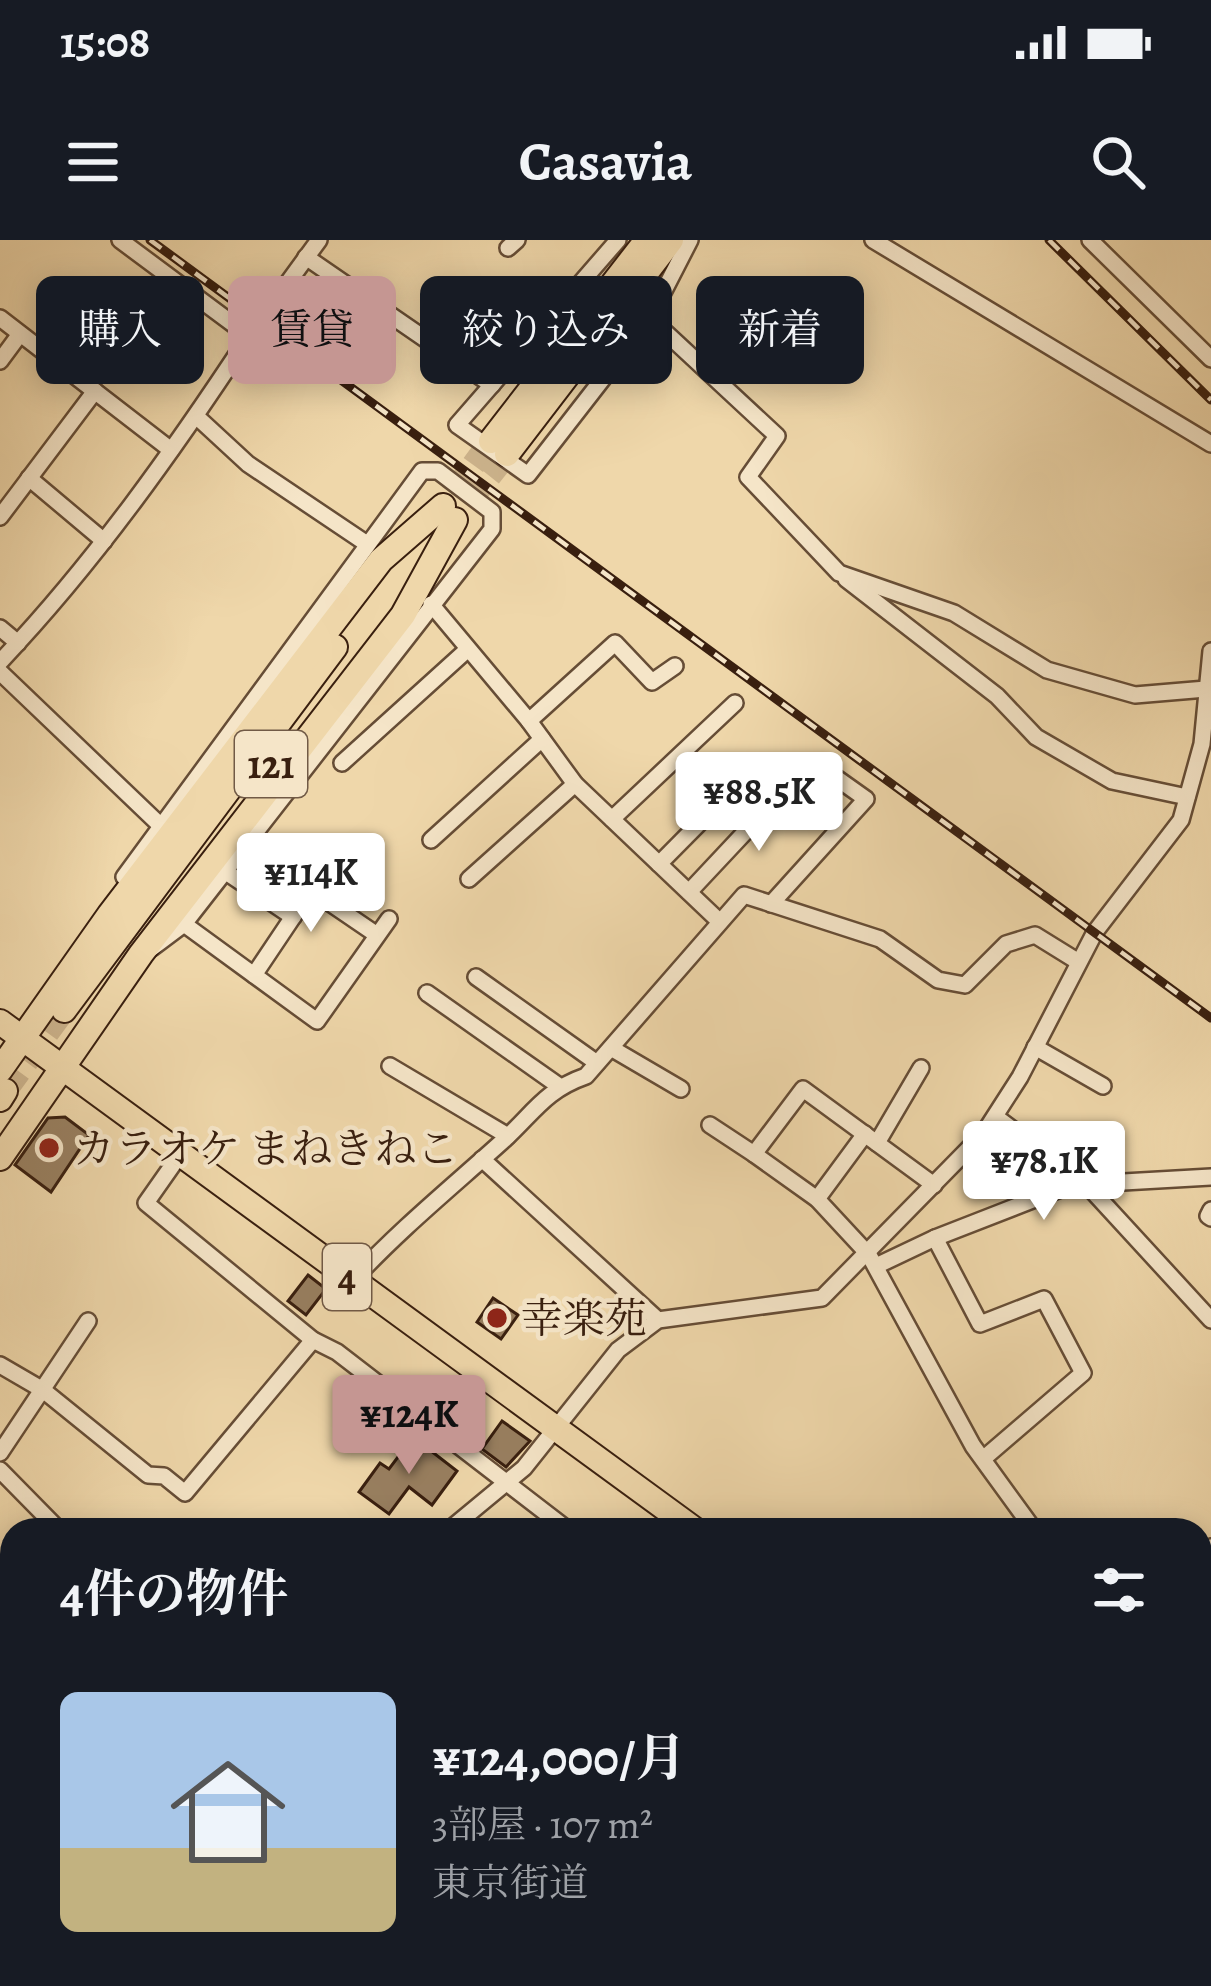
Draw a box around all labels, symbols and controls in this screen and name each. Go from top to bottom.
text: 15:08 [60,11,150,73]
text: Casavia [519,125,692,199]
icon: menu [60,129,126,195]
icon: search [1085,129,1151,195]
chip: 購入 [36,276,204,384]
chip: 賃貸 [228,276,396,384]
chip: 絞り込み [420,276,672,384]
chip: 新着 [696,276,864,384]
road number: 121 [235,731,307,797]
pin: ¥88.5K [661,752,857,854]
text: ¥88.5K [703,764,815,817]
pin: ¥114K [227,833,395,935]
text: ¥114K [264,845,358,898]
place label: カラオケ まねきねこ [73,1120,458,1177]
pin: ¥78.1K [946,1121,1142,1223]
text: ¥78.1K [990,1133,1098,1186]
marker: カラオケ まねきねこ [36,1135,62,1161]
road number: 4 [323,1244,371,1310]
place label: 幸楽苑 [521,1290,647,1347]
marker: 幸楽苑 [484,1305,510,1331]
pin: ¥124K [325,1375,493,1477]
text: ¥124K [359,1387,459,1440]
icon: filters [1086,1557,1152,1623]
text: 4件の物件 [60,1559,288,1629]
text: ¥124,000/月 [432,1723,687,1793]
icon: home [156,1740,300,1884]
text: 3部屋 · 107 m² [432,1798,653,1851]
text: 東京街道 [432,1856,588,1909]

